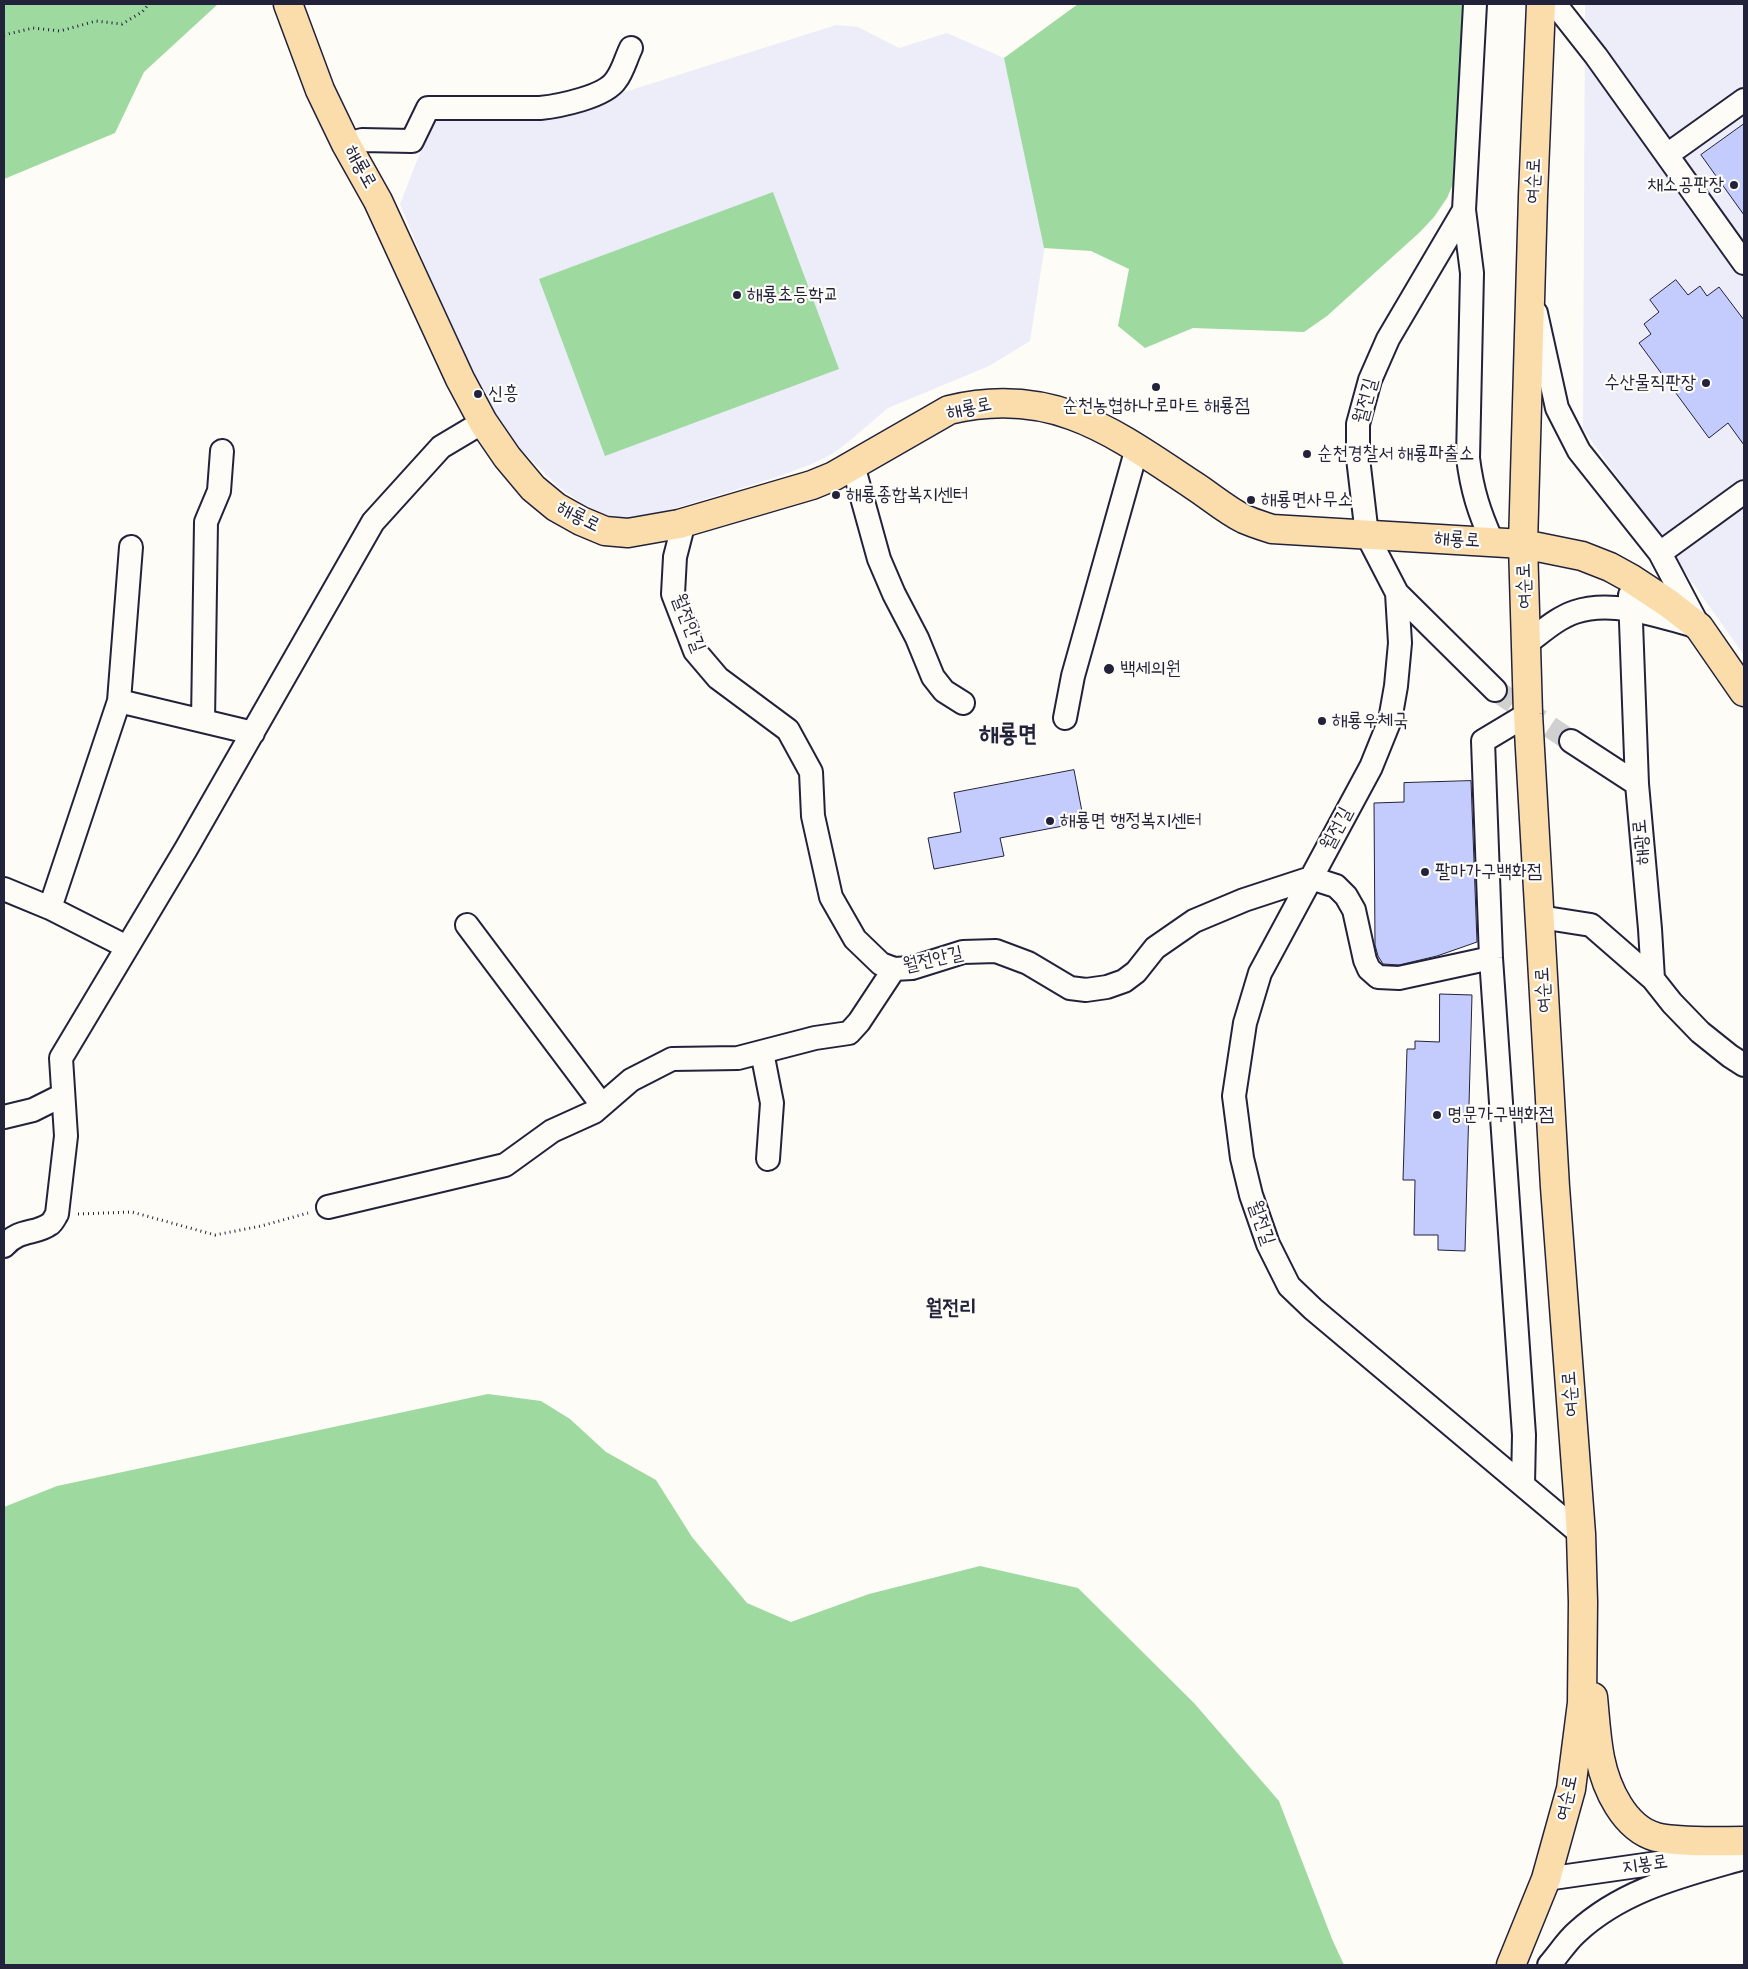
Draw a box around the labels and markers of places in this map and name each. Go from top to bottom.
place label: 채소공판장 [1648,174,1724,196]
marker: 채소공판장 [1728,179,1740,191]
place label: 해룡초등학교 [747,284,839,306]
marker: 해룡초등학교 [731,289,743,301]
place label: 수산물직판장 [1604,372,1696,394]
marker: 수산물직판장 [1700,377,1712,389]
marker: 순천농협하나로마트 해룡점 [1150,381,1162,393]
place label: 신흥 [488,383,519,405]
marker: 신흥 [472,388,484,400]
place label: 순천농협하나로마트 해룡점 [1062,395,1250,417]
place label: 순천경찰서 해룡파출소 [1317,443,1474,465]
marker: 순천경찰서 해룡파출소 [1301,448,1313,460]
place label: 해룡종합복지센터 [846,484,968,506]
marker: 해룡종합복지센터 [830,489,842,501]
place label: 해룡면사무소 [1261,489,1353,511]
marker: 해룡면사무소 [1245,494,1257,506]
place label: 백세의원 [1120,658,1181,680]
marker: 백세의원 [1102,662,1116,676]
place label: 해룡우체국 [1332,710,1408,732]
marker: 해룡우체국 [1316,715,1328,727]
place label: 해룡면 행정복지센터 [1060,810,1202,832]
marker: 해룡면 행정복지센터 [1044,815,1056,827]
place label: 팔마가구백화점 [1435,861,1542,883]
marker: 팔마가구백화점 [1419,866,1431,878]
place label: 명문가구백화점 [1447,1104,1554,1126]
marker: 명문가구백화점 [1431,1109,1443,1121]

